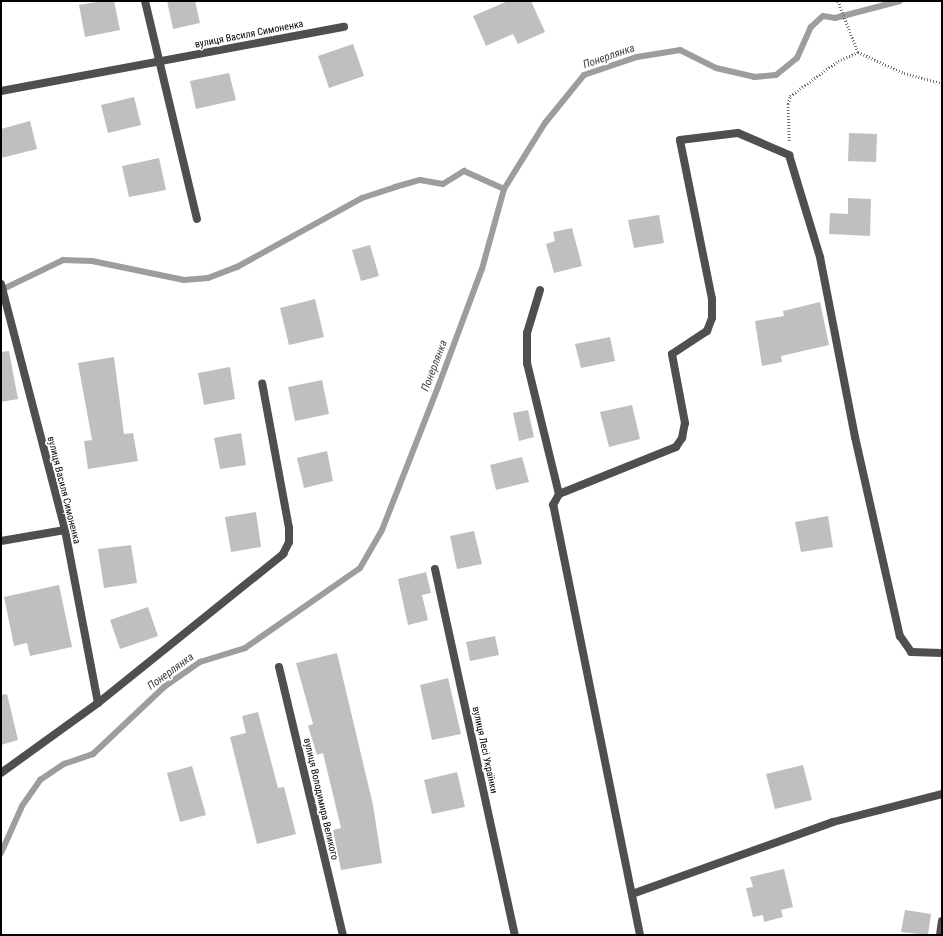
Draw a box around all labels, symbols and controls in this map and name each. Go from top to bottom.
street label: вулиця Василя Симоненка [194,18,304,50]
water label: Понерлянка [581,42,637,72]
water label: Понерлянка [419,338,451,394]
street label: вулиця Василя Симоненка [45,435,83,545]
water label: Понерлянка [145,651,197,693]
street label: вулиця Лесі Українки [470,705,500,795]
street label: вулиця Володимира Великого [301,737,341,861]

